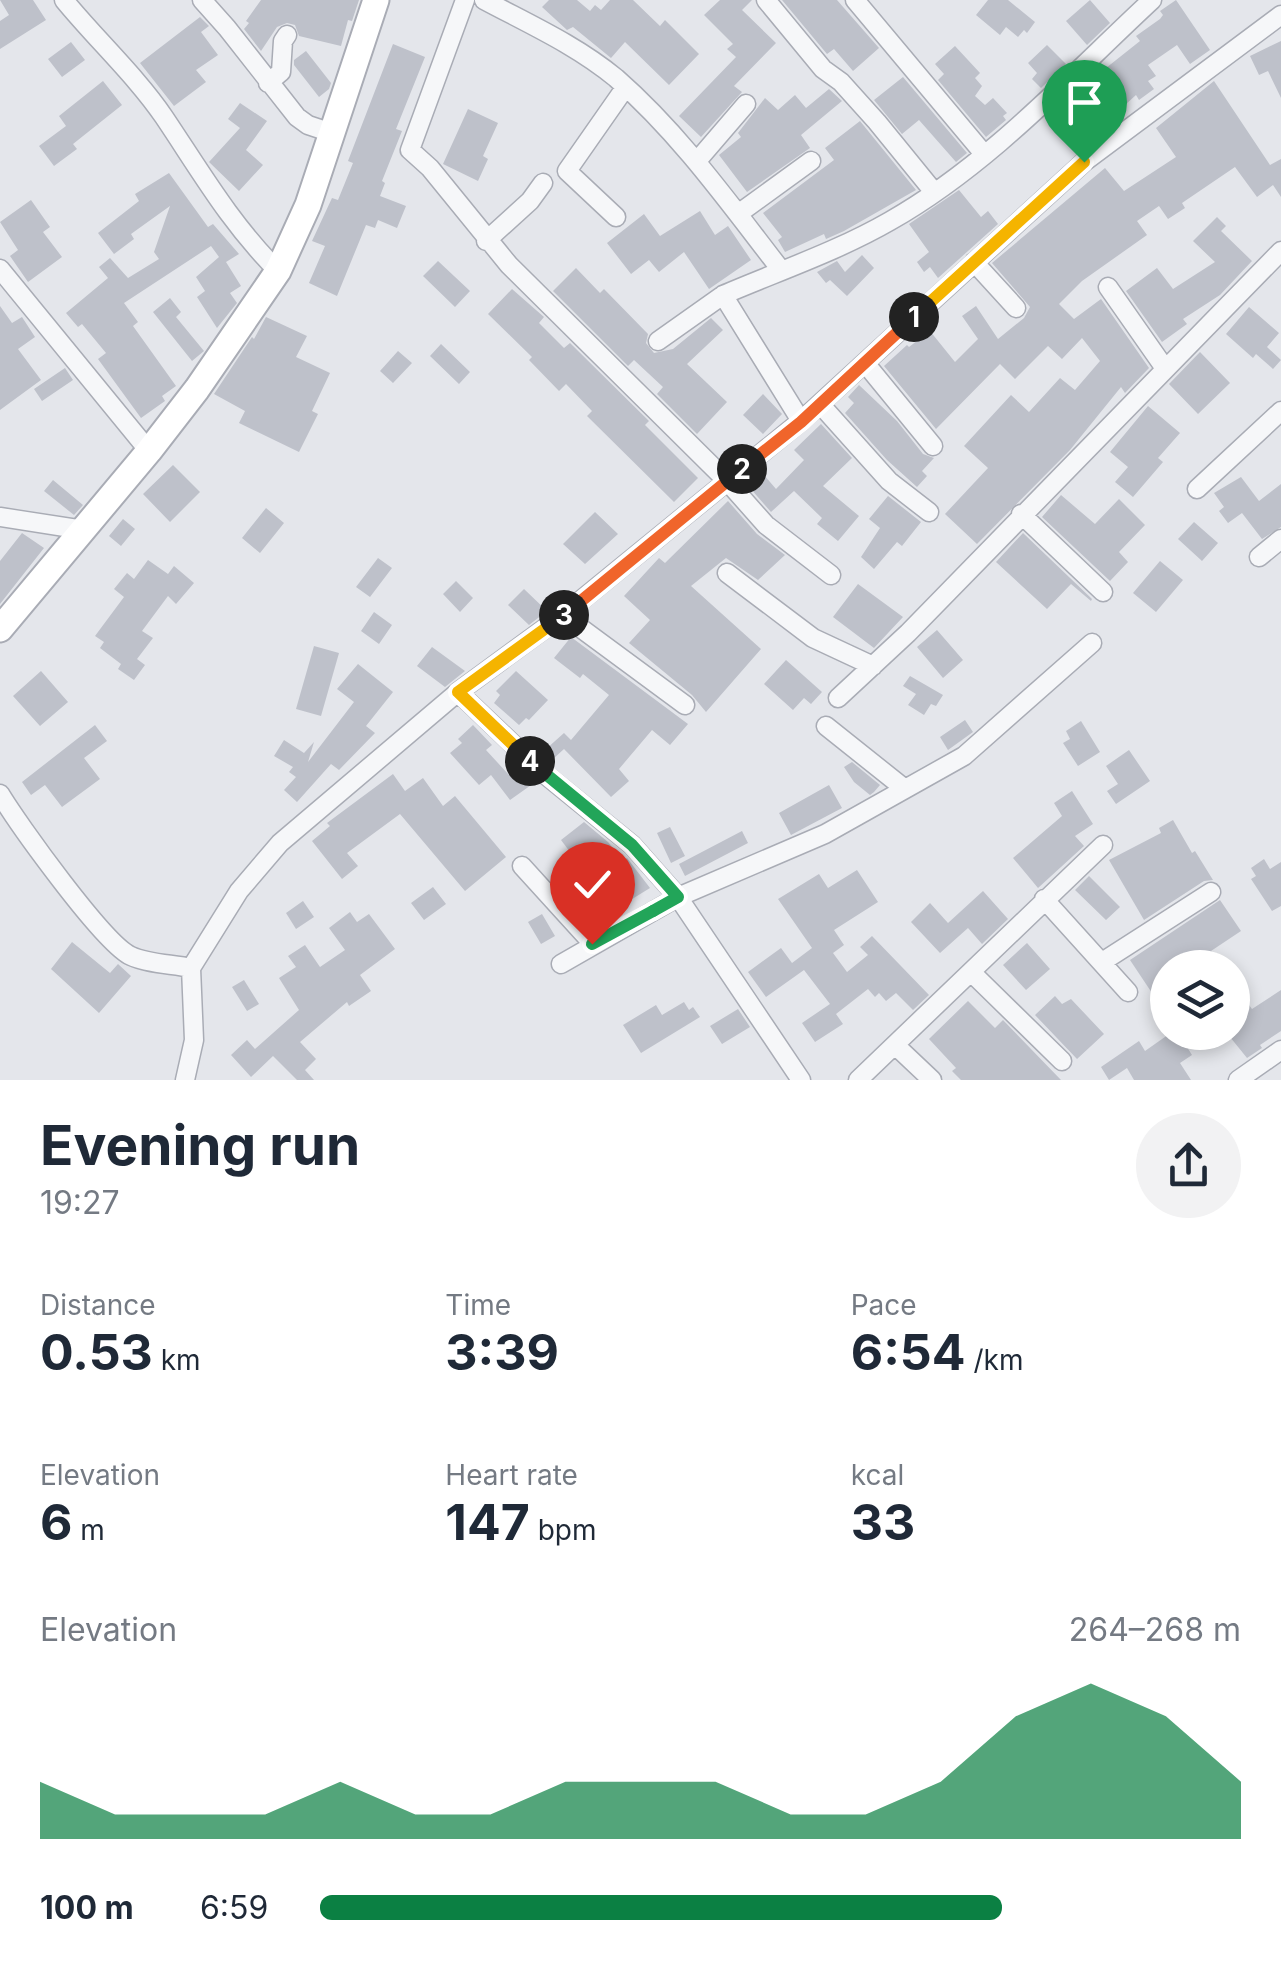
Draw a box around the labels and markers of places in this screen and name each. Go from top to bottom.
pin [1042,60,1127,163]
pin: 1 [889,292,939,342]
pin: 2 [717,444,767,494]
pin: 3 [539,590,589,640]
pin: 4 [505,736,555,786]
pin [550,842,635,945]

